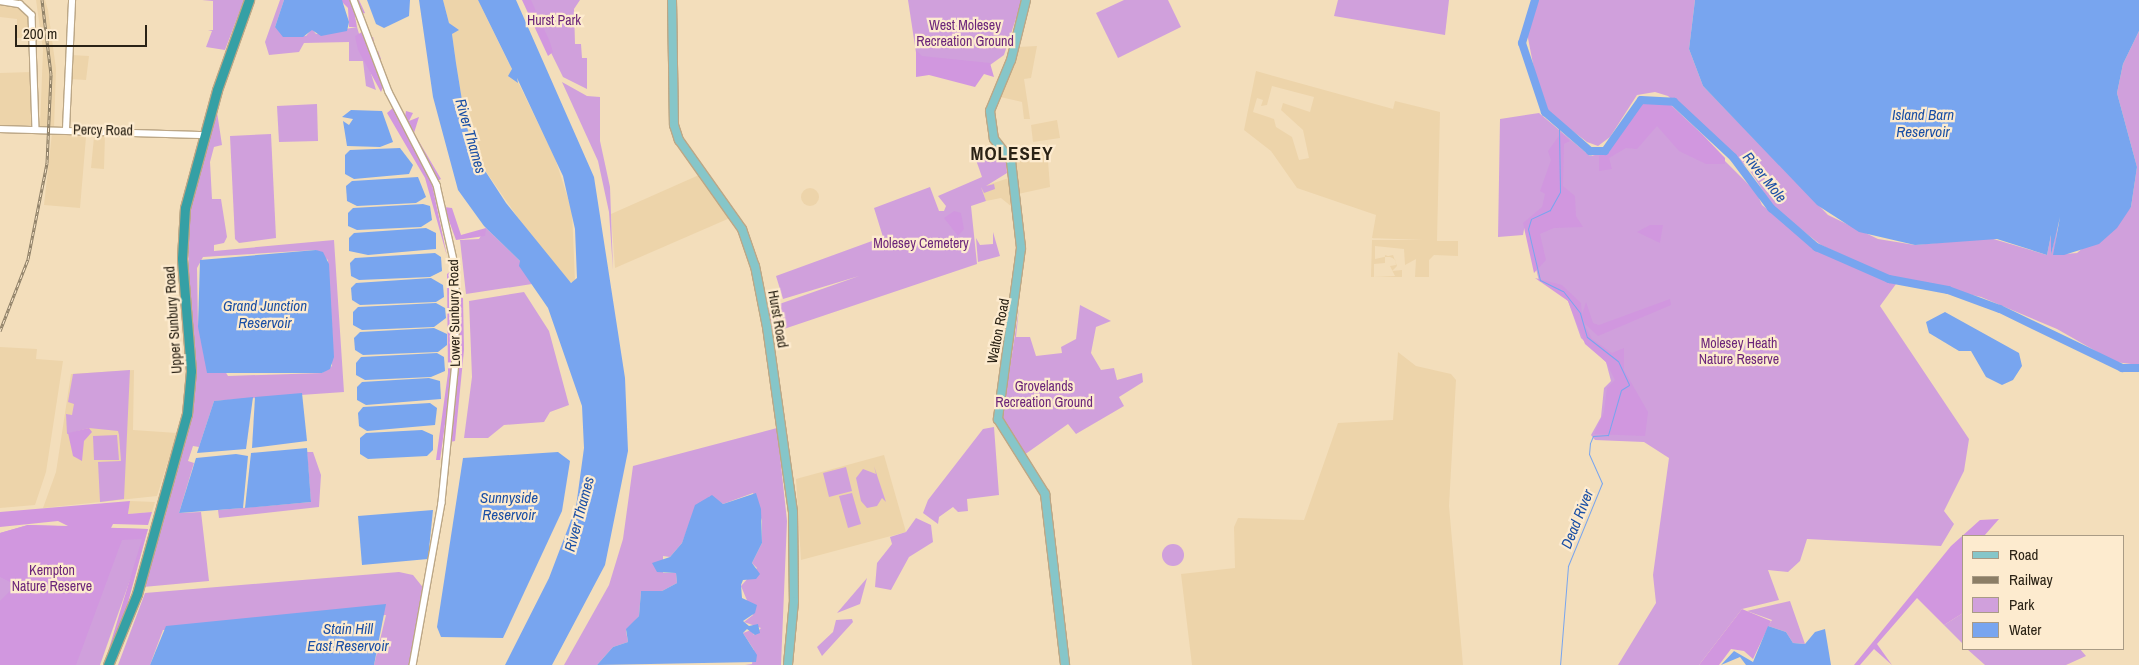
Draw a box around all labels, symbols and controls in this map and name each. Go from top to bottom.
park label: Hurst Park [527,12,581,28]
scale bar [18,15,150,47]
park label: West Molesey Recreation Ground [916,17,1014,49]
text: 200 m [23,23,57,44]
water label: River Thames [452,96,490,176]
water label: Island Barn Reservoir [1892,105,1954,140]
street label: Percy Road [73,121,133,139]
district label: MOLESEY [970,143,1054,165]
water label: River Mole [1739,148,1791,206]
park label: Molesey Cemetery [873,235,969,251]
street label: Lower Sunbury Road [445,259,463,367]
street label: Upper Sunbury Road [161,266,185,374]
street label: Hurst Road [765,289,791,349]
water label: Grand Junction Reservoir [223,296,307,331]
street label: Walton Road [983,297,1013,365]
park label: Molesey Heath Nature Reserve [1699,335,1779,368]
park label: Grovelands Recreation Ground [995,378,1093,411]
water label: River Thames [560,474,598,554]
water label: Dead River [1557,487,1597,551]
water label: Sunnyside Reservoir [480,488,538,523]
legend [1962,535,2124,650]
text: Road [2009,544,2038,565]
park label: Kempton Nature Reserve [12,562,92,594]
text: Railway [2009,569,2053,590]
text: Park [2009,594,2034,615]
water label: Stain Hill East Reservoir [307,619,389,654]
text: Water [2009,619,2041,640]

